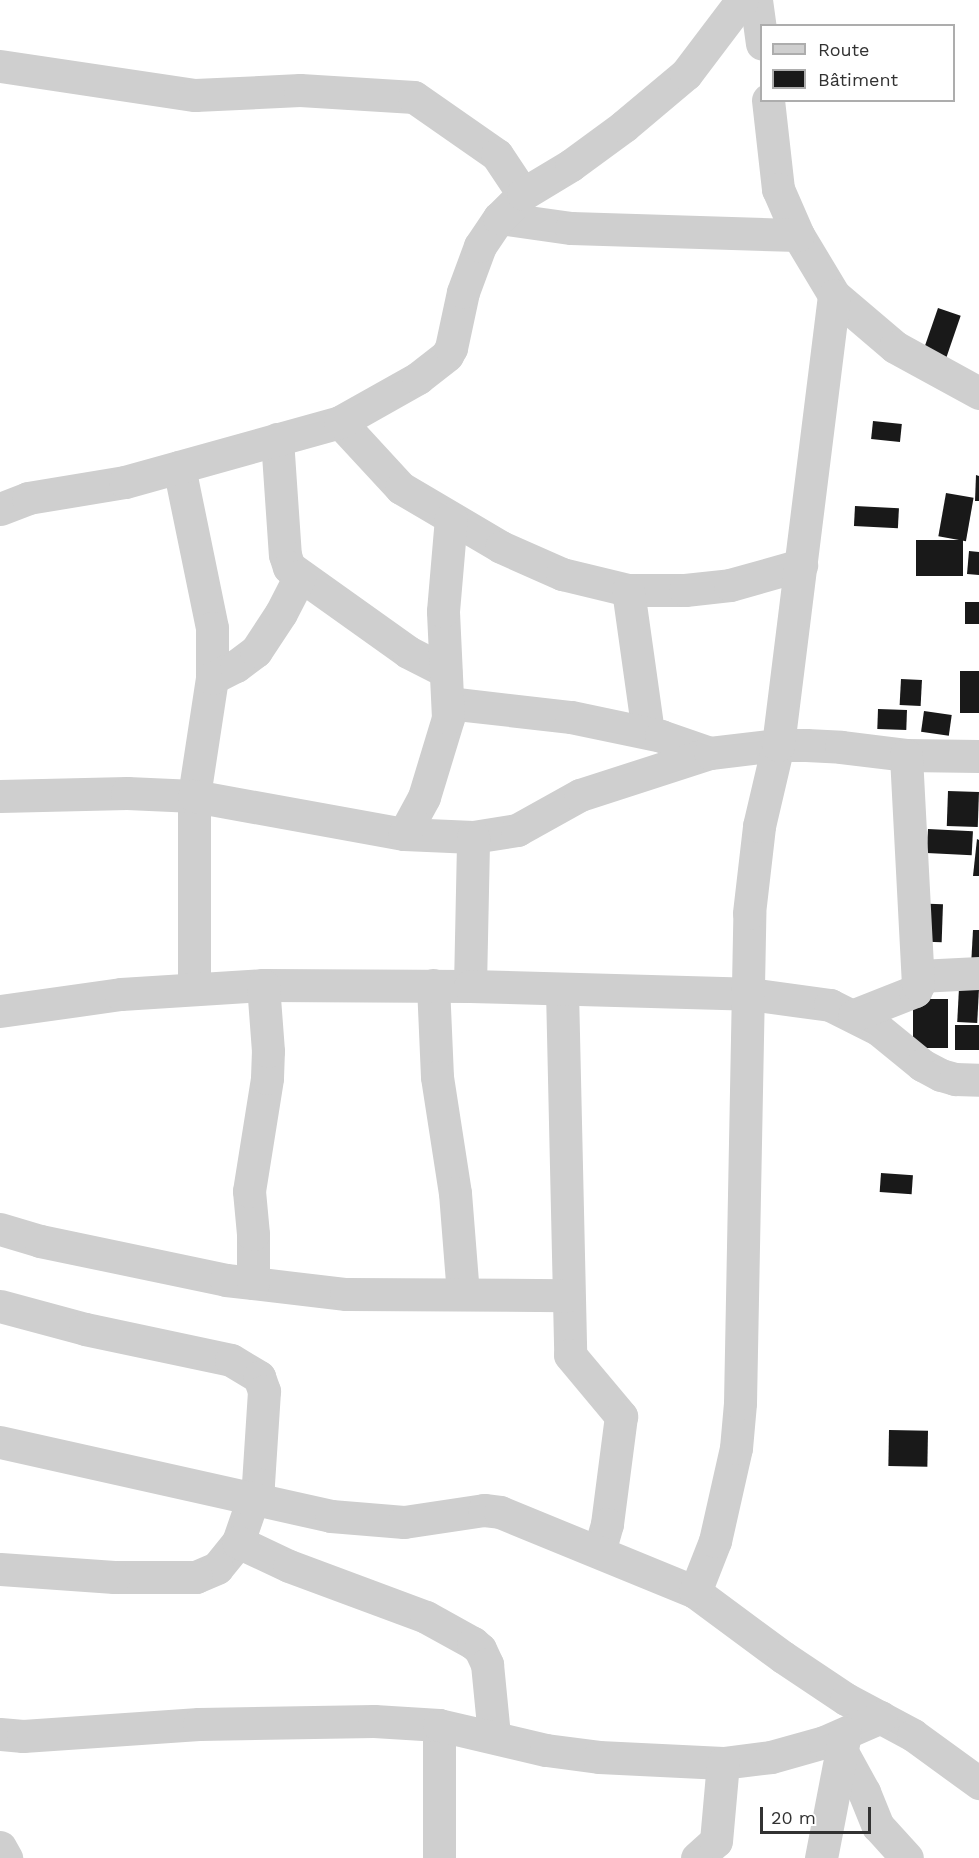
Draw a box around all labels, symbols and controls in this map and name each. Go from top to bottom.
legend [760,24,955,102]
text: Route [818,39,870,60]
text: Bâtiment [818,69,898,90]
scale bar [763,1795,874,1833]
text: 20 m [771,1807,816,1828]

